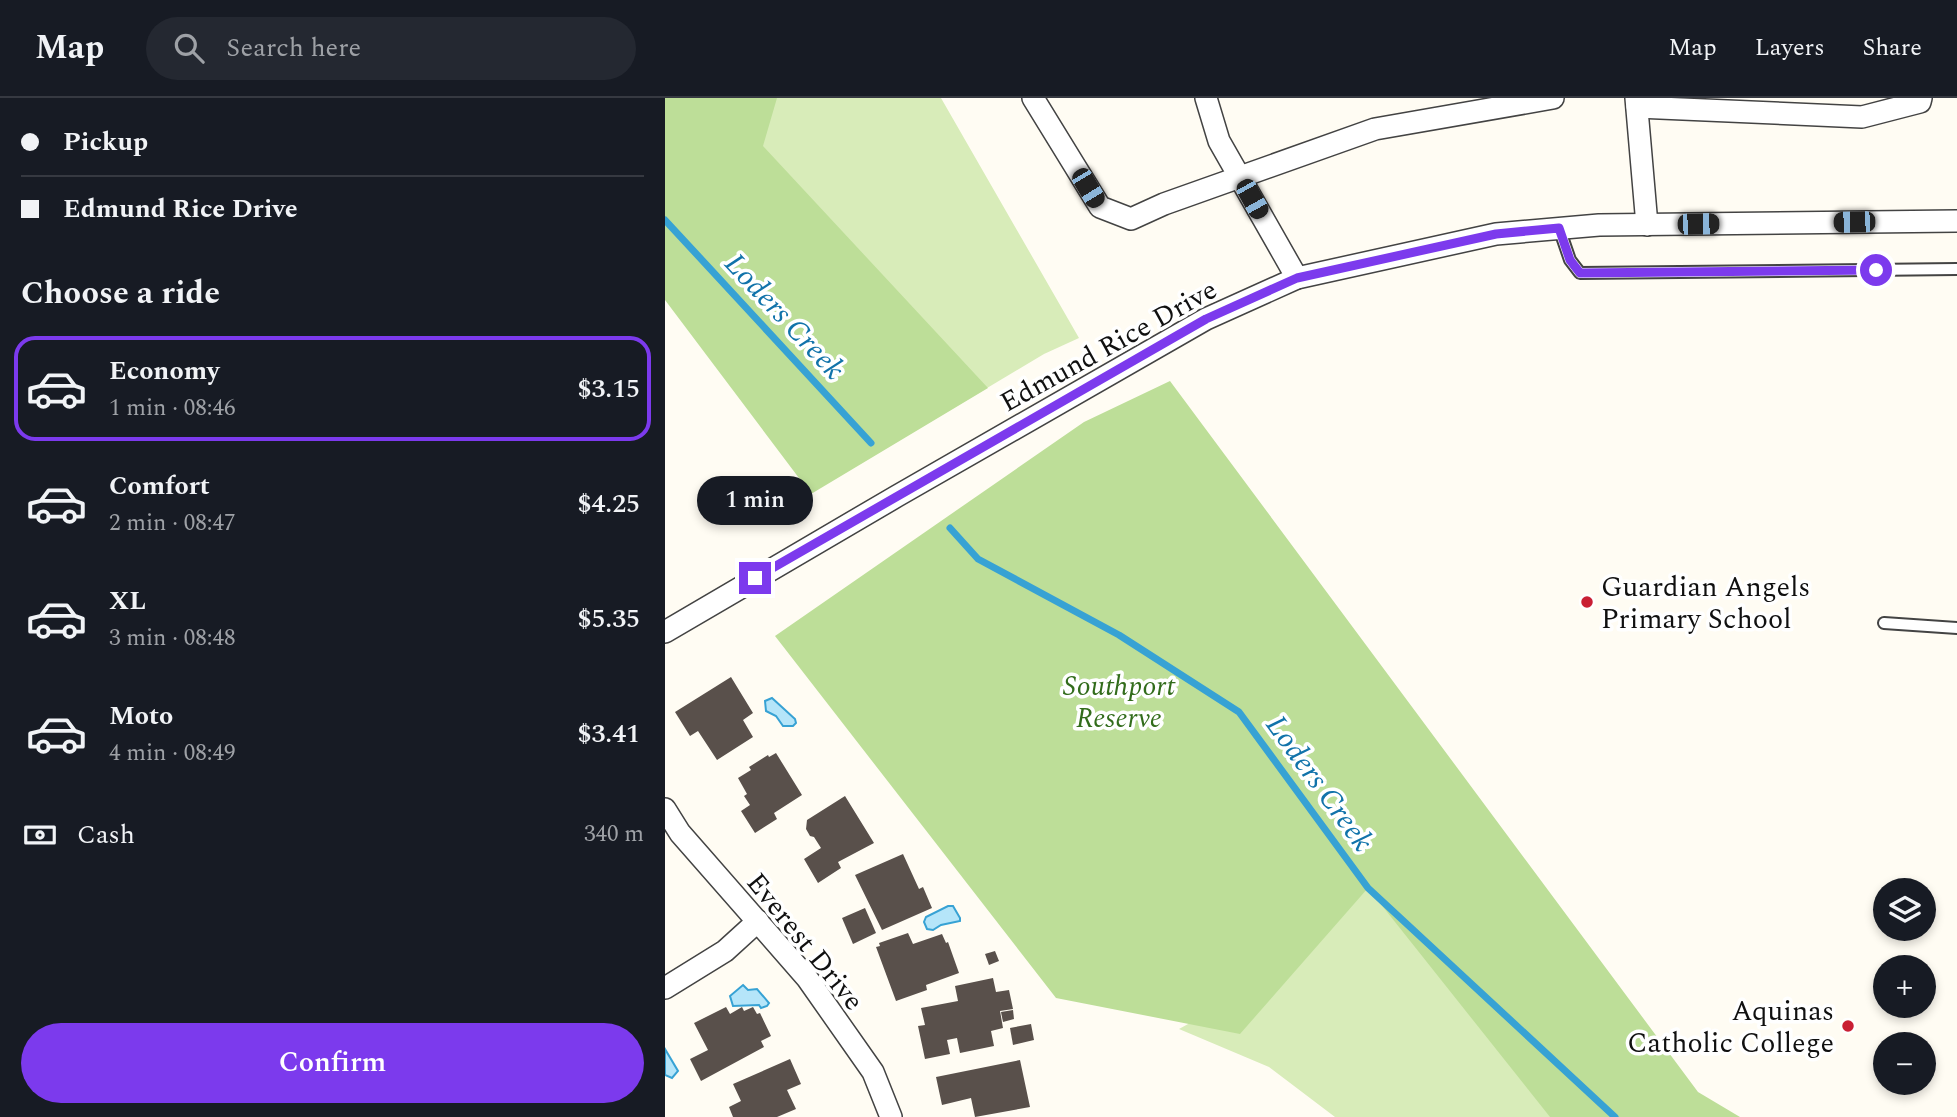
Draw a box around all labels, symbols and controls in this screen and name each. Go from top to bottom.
search box [146,17,636,80]
text: Map [35,23,104,73]
text: Search here [226,28,361,68]
icon: search [170,29,208,67]
text: Map [1668,30,1717,66]
text: Layers [1755,30,1825,66]
text: Share [1863,30,1922,66]
text: Pickup [63,122,148,162]
car [1069,165,1108,211]
car [1233,176,1272,222]
text: Edmund Rice Drive [63,189,298,229]
car [1833,211,1876,233]
car [1677,213,1720,235]
water label: Loders Creek [713,243,855,391]
route start [1860,254,1892,286]
text: Choose a ride [21,269,220,318]
street label: Edmund Rice Drive [992,269,1225,424]
text: Economy [109,351,219,391]
icon: car [25,357,88,420]
text: $3.15 [577,369,640,409]
text: 1 min · 08:46 [109,391,236,426]
text: Comfort [109,466,210,506]
icon: car [25,472,88,535]
callout: 1 min [697,476,813,526]
text: 1 min [725,483,785,518]
text: $4.25 [577,484,640,524]
text: 2 min · 08:47 [109,506,236,541]
route end [739,562,771,594]
place label: Guardian Angels Primary School [1601,566,1810,641]
text: XL [109,581,146,621]
icon: car [25,587,88,650]
marker: Guardian Angels Primary School [1579,594,1595,610]
text: $5.35 [577,599,640,639]
text: 3 min · 08:48 [109,621,236,656]
park label: Southport Reserve [1063,665,1176,740]
text: Moto [109,696,173,736]
icon: car [25,702,88,765]
water label: Loders Creek [1254,706,1385,862]
text: $3.41 [577,714,640,754]
text: 4 min · 08:49 [109,736,236,771]
text: Cash [77,815,135,855]
icon: cash [21,816,59,854]
text: 340 m [584,817,644,852]
street label: Everest Drive [736,863,874,1020]
map controls [1873,878,1936,1095]
button: layers [1873,878,1936,941]
button: + [1873,955,1936,1018]
place label: Aquinas Catholic College [1627,990,1834,1065]
marker: Aquinas Catholic College [1840,1018,1856,1034]
button: Confirm [21,1023,644,1103]
button: − [1873,1032,1936,1095]

